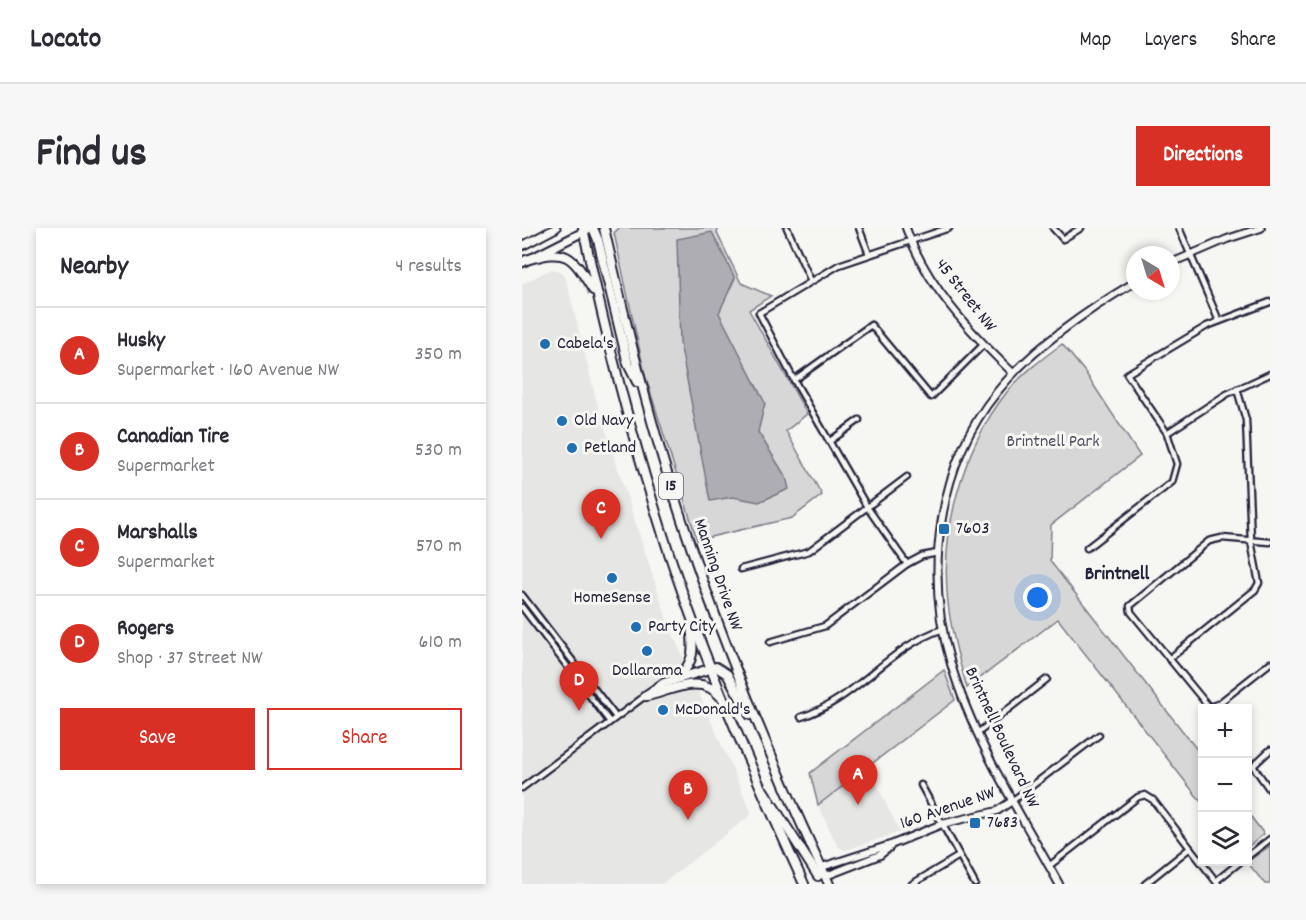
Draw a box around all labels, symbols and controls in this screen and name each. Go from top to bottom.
text: Locato [30,21,101,61]
text: Map [1080,26,1111,56]
text: Layers [1144,26,1197,56]
text: Share [1230,26,1276,56]
text: Find us [36,126,147,186]
button: Directions [1136,126,1270,186]
north arrow [1126,246,1180,300]
text: Nearby [60,249,128,286]
text: 4 results [395,253,462,281]
street label: 45 Street NW [928,254,1002,339]
text: Husky [117,326,165,357]
place label: Cabela's [557,332,614,357]
marker: Cabela's [538,337,552,351]
text: A [74,341,85,369]
text: 350 m [415,341,462,369]
text: Supermarket · 160 Avenue NW [117,357,339,385]
place label: Old Navy [574,409,634,434]
marker: Old Navy [555,414,569,428]
text: Canadian Tire [117,422,229,453]
park label: Brintnell Park [1006,430,1100,455]
place label: Petland [584,436,636,461]
text: B [75,437,84,465]
text: 530 m [415,437,462,465]
marker: Petland [565,441,579,455]
text: Supermarket [117,453,215,481]
road number: 15 [659,473,683,499]
pin: C [582,490,620,539]
street label: Manning Drive NW [686,515,748,635]
place label: 7603 [956,517,990,542]
text: Marshalls [117,518,198,549]
marker: 7603 [937,522,951,536]
text: C [75,533,84,561]
text: 570 m [416,533,462,561]
text: Supermarket [117,549,215,577]
district label: Brintnell [1085,561,1150,589]
marker: HomeSense [605,571,619,585]
your location [1023,583,1052,612]
place label: HomeSense [573,586,651,611]
text: Rogers [117,614,174,645]
place label: Party City [648,615,716,640]
marker: Party City [629,620,643,634]
text: D [74,629,85,657]
text: 610 m [419,629,462,657]
marker: Dollarama [640,644,654,658]
text: Shop · 37 Street NW [117,645,263,673]
place label: Dollarama [612,659,683,684]
pin: D [560,662,598,711]
street label: Brintnell Boulevard NW [957,663,1045,813]
place label: McDonald's [675,698,751,723]
marker: McDonald's [656,703,670,717]
map controls [1198,704,1252,866]
button: + [1198,704,1252,758]
button: Save [60,708,255,770]
button: Share [267,708,462,770]
pin: A [838,756,878,805]
button: − [1198,758,1252,812]
pin: B [668,770,708,820]
street label: 160 Avenue NW [897,781,1000,837]
place label: 7683 [987,811,1018,836]
button: layers [1198,812,1252,866]
marker: 7683 [968,816,982,830]

